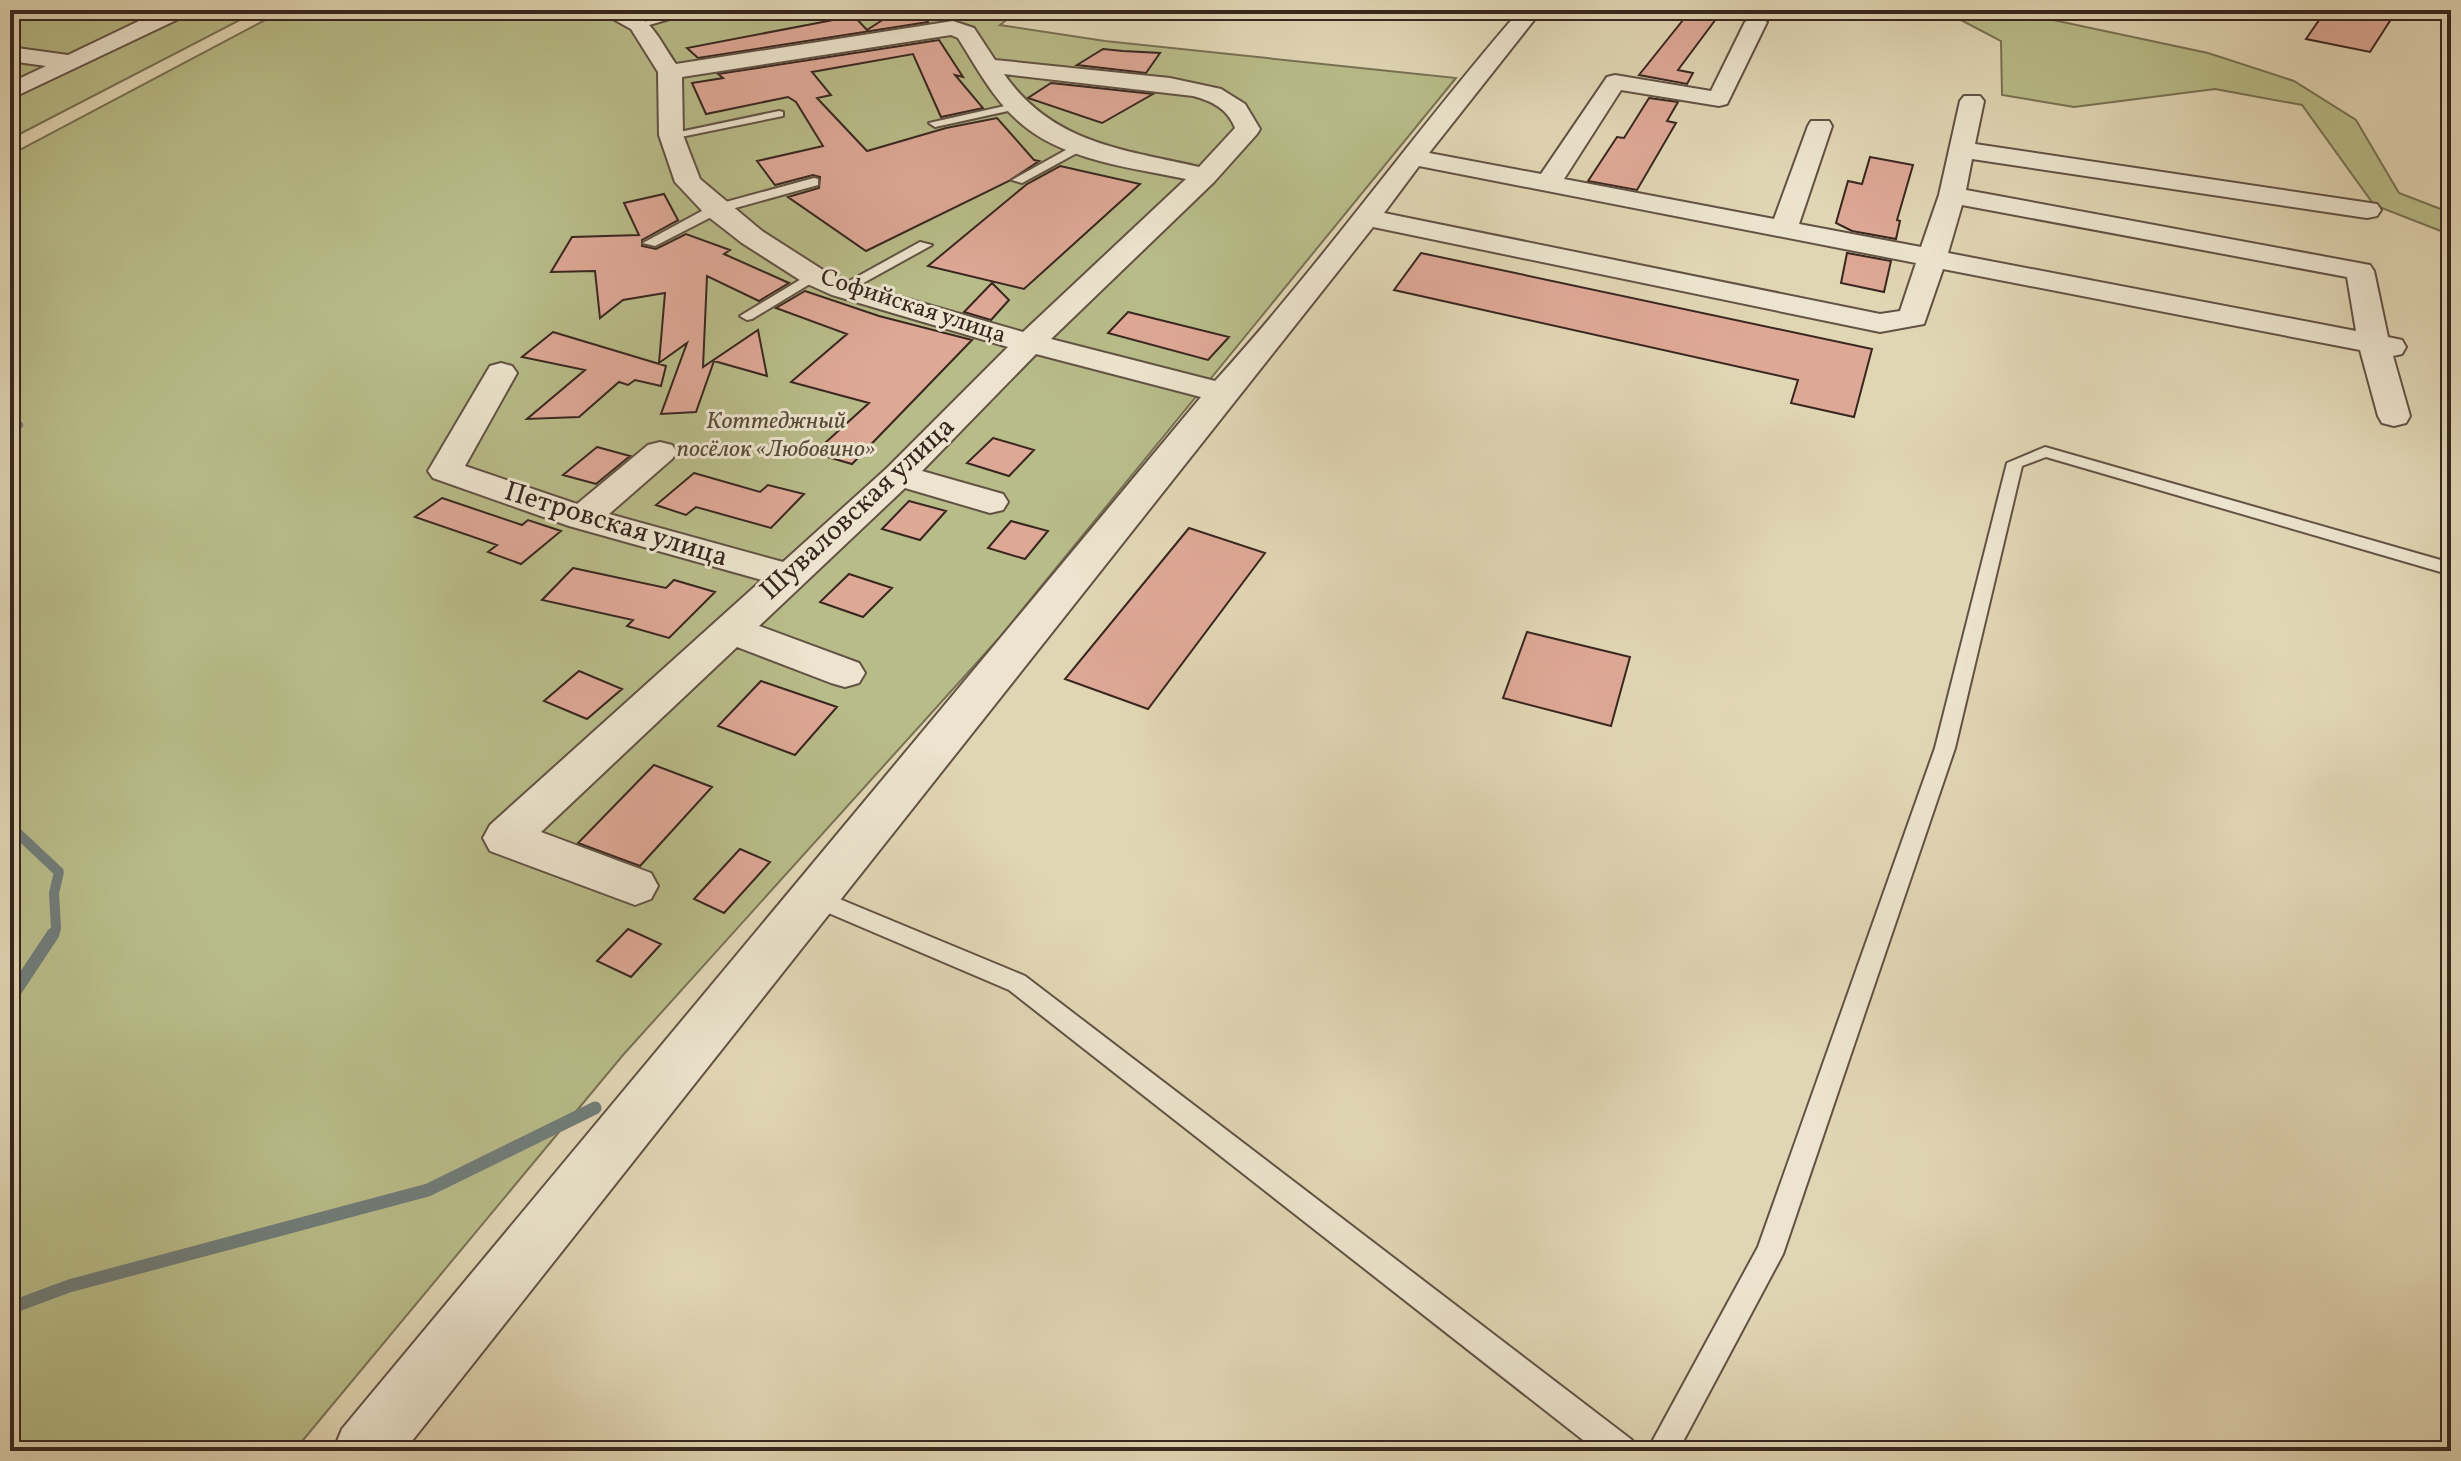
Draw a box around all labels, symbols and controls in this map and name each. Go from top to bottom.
street label: Софийская улица [816,261,1010,353]
park label: Коттеджный посёлок «Любовино» [677,405,875,467]
street label: Шуваловская улица [752,408,964,610]
street label: Петровская улица [499,472,733,578]

